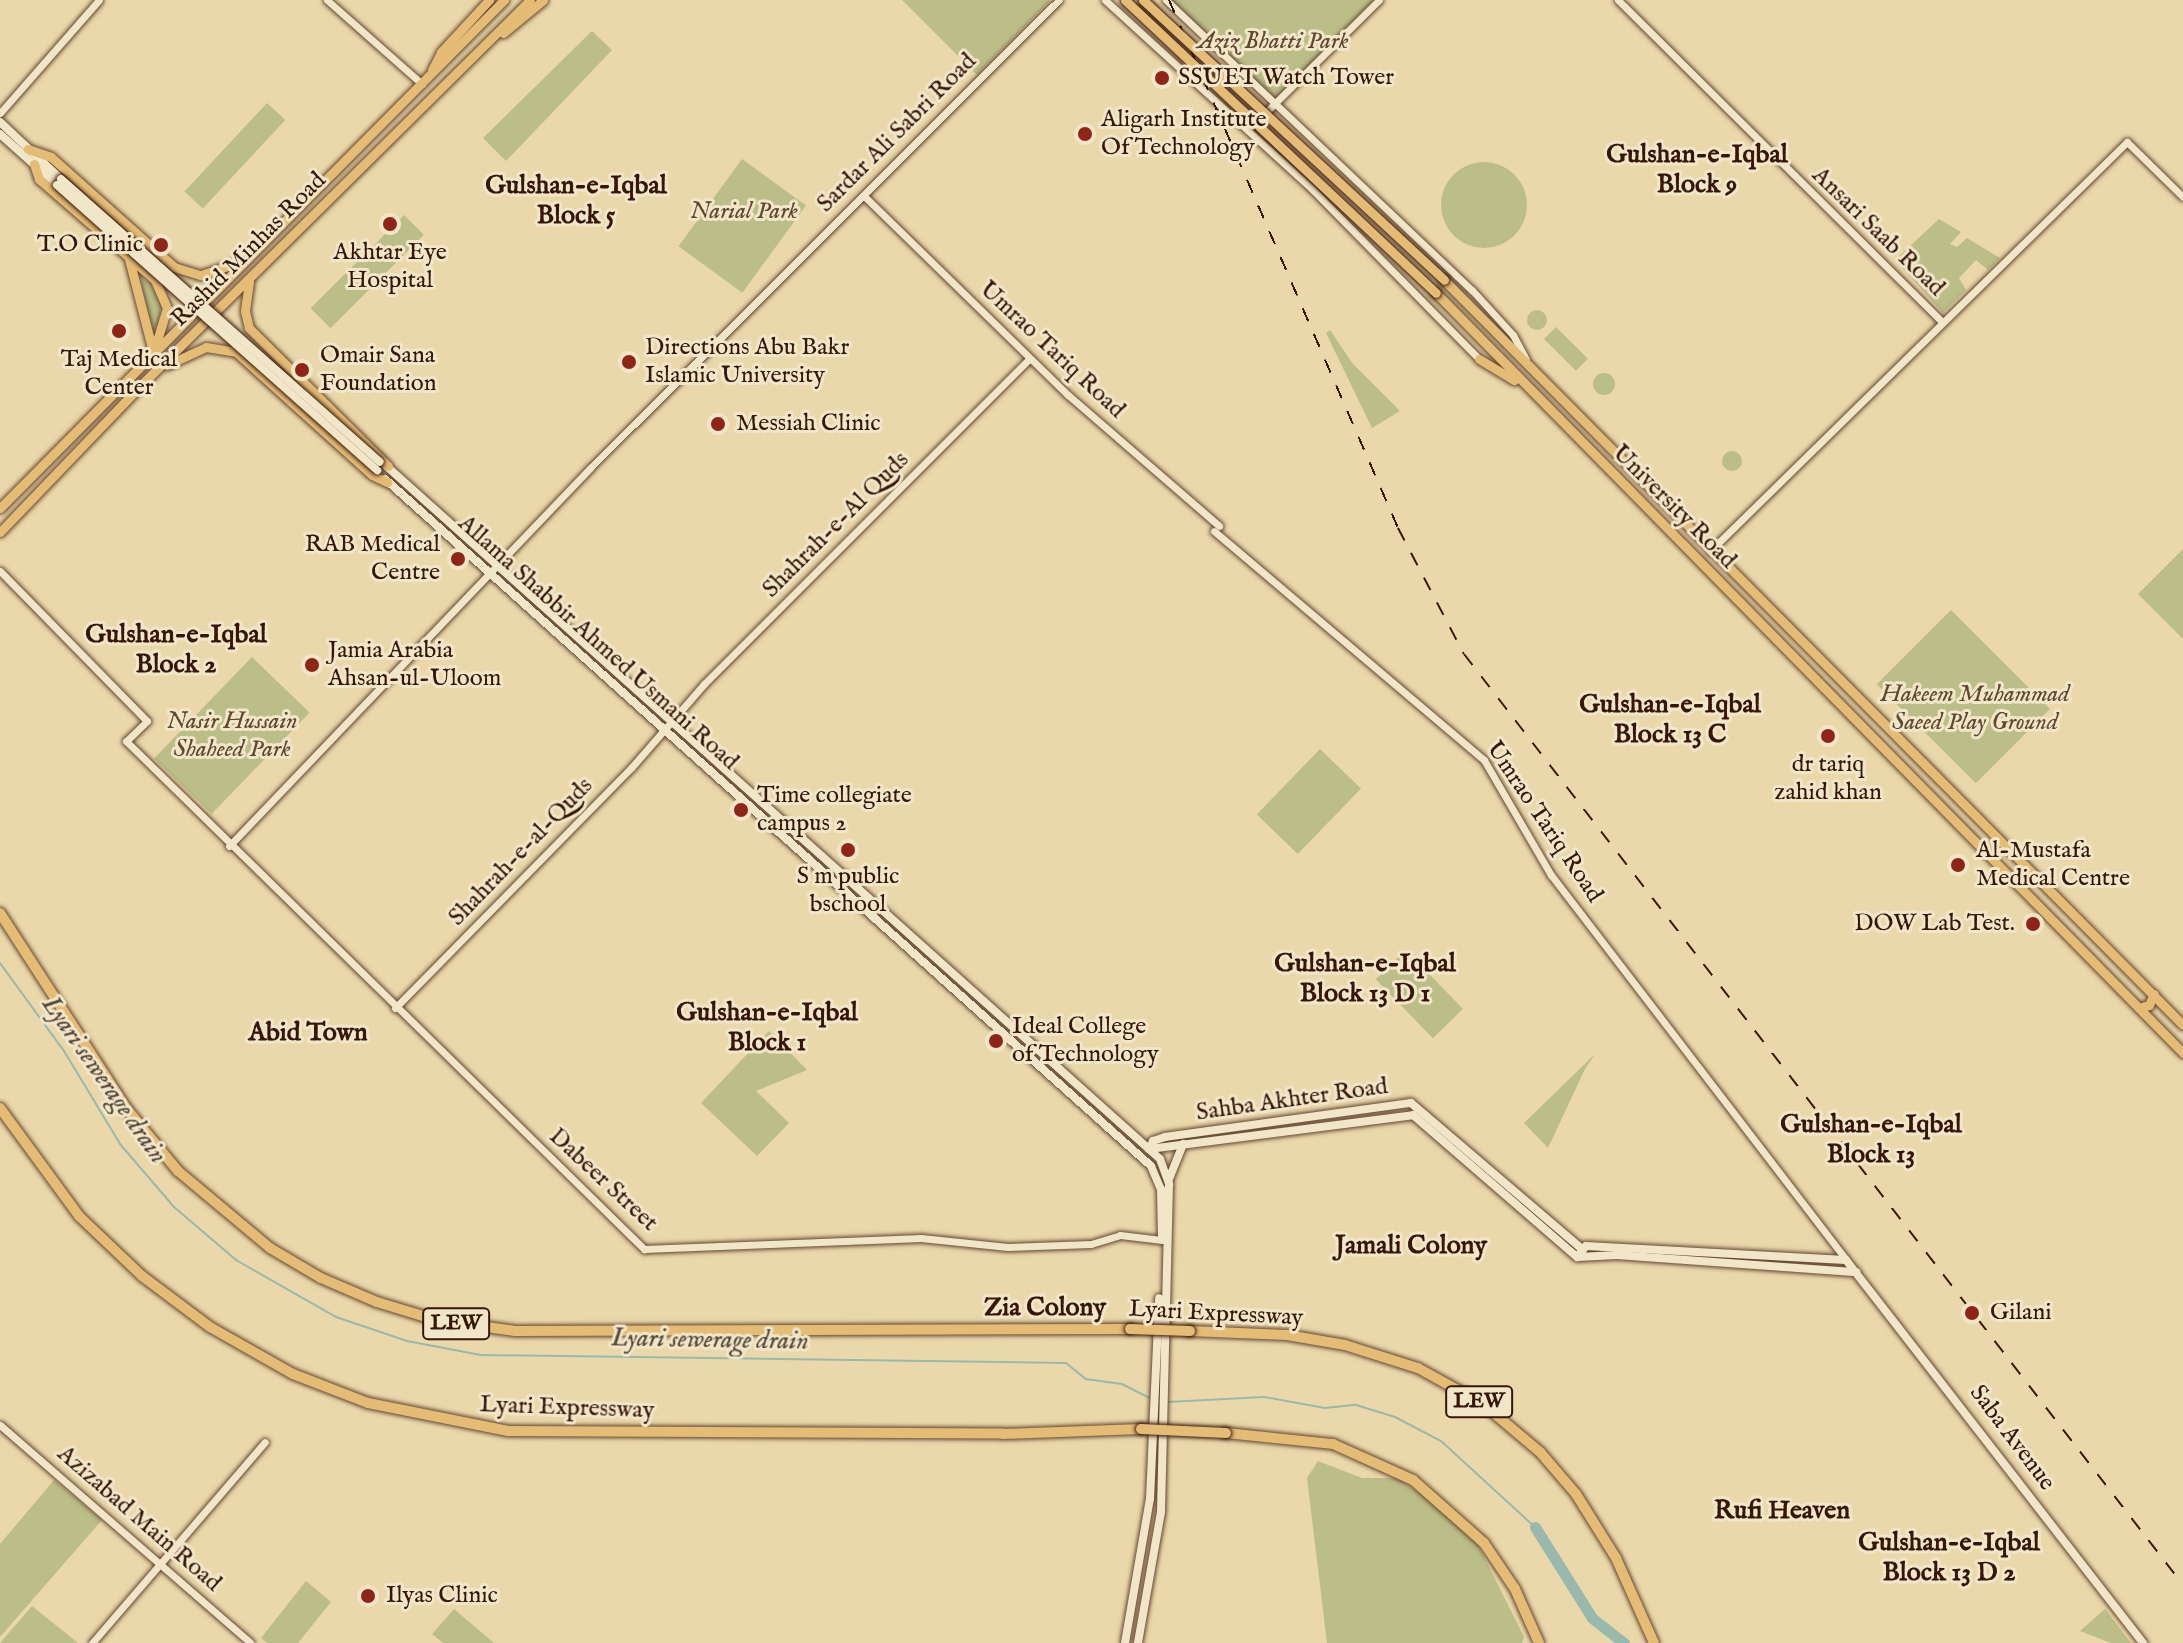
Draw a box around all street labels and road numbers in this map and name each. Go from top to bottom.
street label: Sardar Ali Sabri Road [811,47,983,219]
street label: Ansari Saab Road [1806,161,1950,303]
street label: Rashid Minhas Road [166,167,332,333]
street label: Umrao Tariq Road [973,275,1131,425]
street label: University Road [1606,439,1742,575]
street label: Shahrah-e-Al Quds [757,446,915,604]
street label: Allama Shabbir Ahmed Usmani Road [452,509,744,777]
street label: Umrao Tariq Road [1479,736,1609,908]
street label: Shahrah-e-al-Quds [443,772,599,932]
street label: Sahba Akhter Road [1194,1072,1390,1128]
street label: Dabeer Street [543,1122,663,1238]
street label: Lyari Expressway [1128,1295,1304,1333]
road number: LEW [422,1306,490,1342]
street label: Saba Avenue [1963,1380,2061,1496]
road number: LEW [1445,1384,1513,1420]
street label: Lyari Expressway [479,1391,655,1425]
street label: Azizabad Main Road [51,1440,227,1598]

